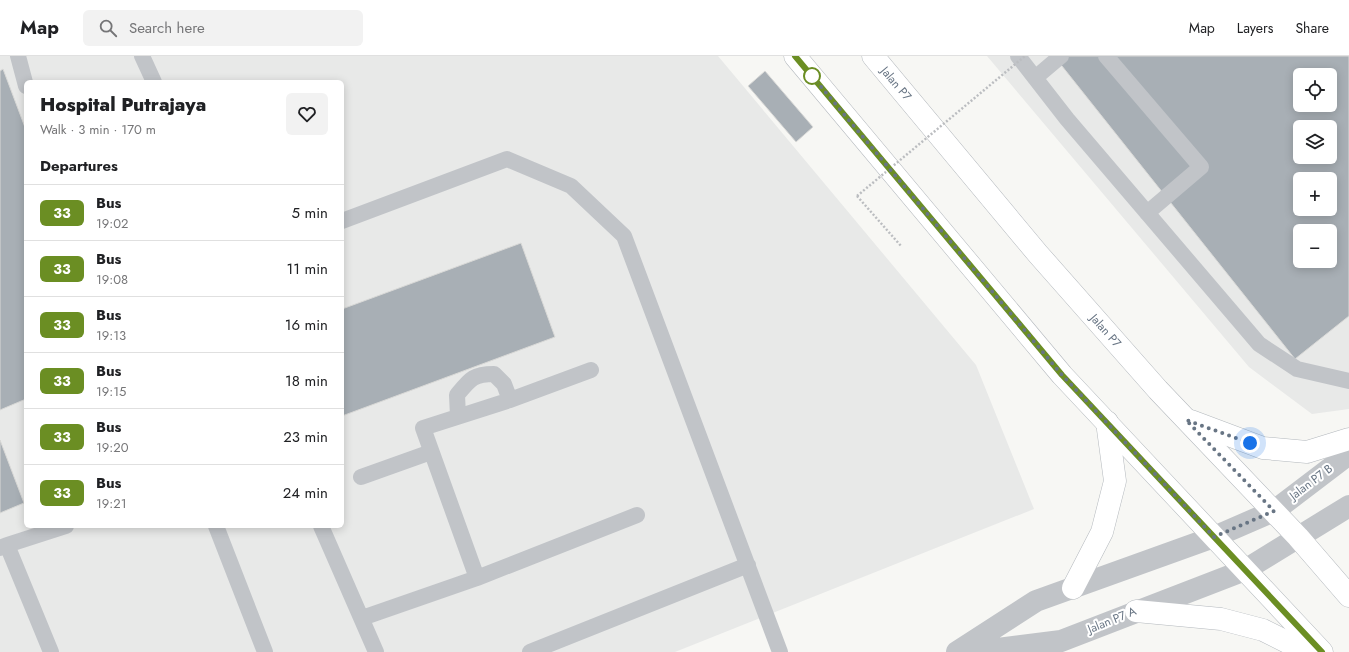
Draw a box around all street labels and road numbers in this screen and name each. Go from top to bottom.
street label: Jalan P7 [875,61,916,105]
street label: Jalan P7 [1084,308,1126,352]
street label: Jalan P7 B [1284,460,1337,505]
street label: Jalan P7 A [1083,602,1139,639]

